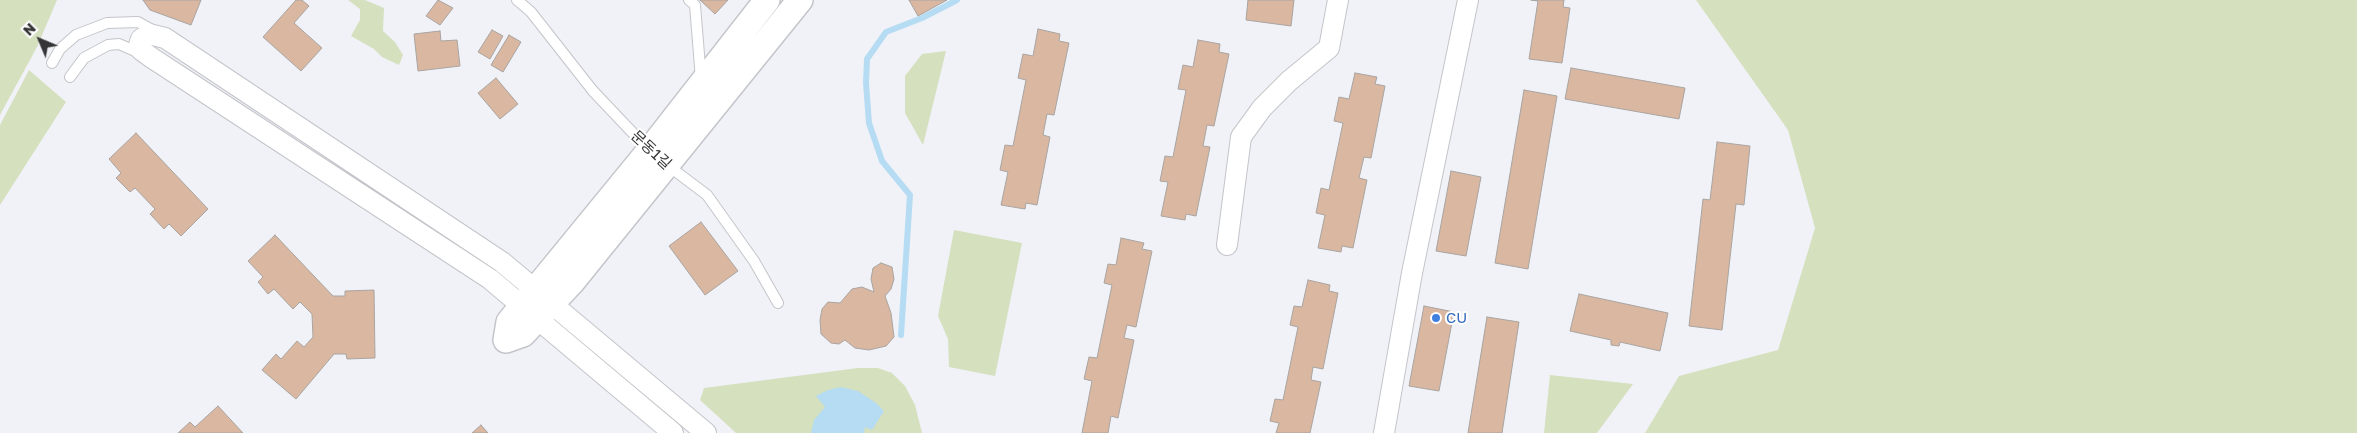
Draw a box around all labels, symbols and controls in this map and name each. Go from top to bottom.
north arrow [15,15,65,65]
text: N [19,19,39,39]
street label: 문동1길 [627,127,675,173]
place label: CU [1446,309,1467,327]
marker: CU [1430,312,1442,324]

